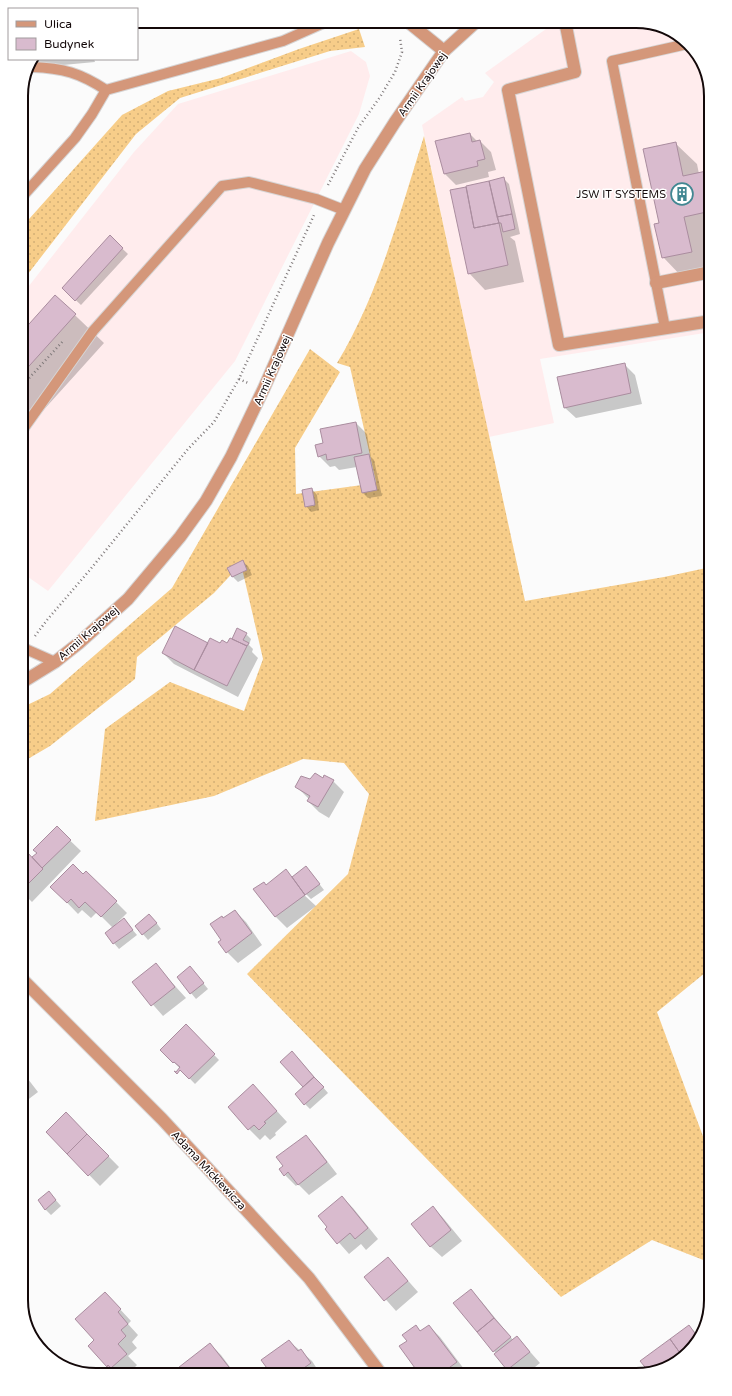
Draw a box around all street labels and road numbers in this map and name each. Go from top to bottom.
street label: Armii Krajowej [395,49,450,119]
street label: Armii Krajowej [251,333,294,407]
street label: Armii Krajowej [56,604,121,663]
street label: Adama Mickiewicza [169,1128,249,1213]

